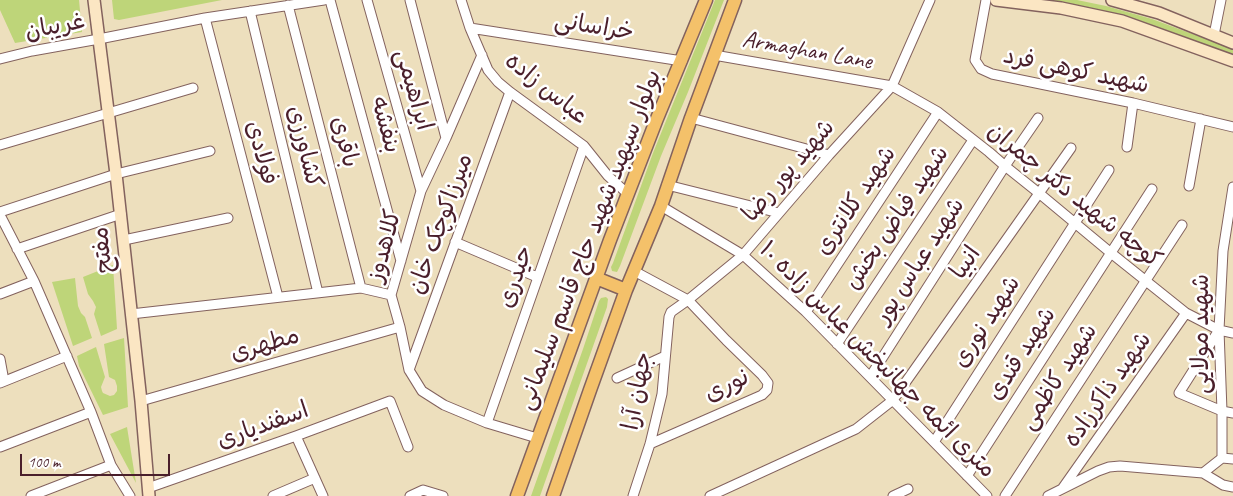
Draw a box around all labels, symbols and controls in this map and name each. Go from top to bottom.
street label: غریبان [23,7,87,47]
street label: خراسانی [552,7,636,47]
street label: Armaghan Lane [740,25,874,77]
street label: شهید کوهی فرد [1000,41,1152,101]
street label: ابراهیمی [388,46,438,134]
street label: عباس زاده [499,47,593,131]
street label: بولوار سپهبد شهید حاج قاسم سلیمانی [512,66,668,414]
street label: بنفشه [364,94,406,156]
street label: کشاورزی [280,103,328,191]
street label: باقری [324,113,364,171]
street label: شهید پور رضا [737,114,841,228]
street label: کوچه شهید دکتر چمران [981,117,1167,275]
street label: فولادی [239,118,283,188]
street label: شهید کلانتری [809,141,903,261]
street label: شهید فیاض بخش [838,141,956,295]
street label: میرزاکوچک خان [402,150,480,298]
street label: شهید عباس پور [869,193,971,329]
street label: کلاهدوز [362,207,408,285]
street label: مفتح [86,225,120,275]
street label: ۱۰ متری ائمه جهانبخش عباس زاده [753,236,1001,484]
street label: انبیا [944,241,988,285]
street label: حیدری [492,242,540,312]
street label: شهید نوری [947,271,1027,373]
street label: شهید مولایی [1188,274,1216,394]
street label: شهید قندی [981,302,1063,406]
street label: شهید کاظمی [1014,318,1104,436]
street label: مطهری [227,321,303,369]
street label: شهید ذاکرزاده [1058,327,1158,453]
street label: جهان آرا [617,350,659,432]
street label: نوری [700,363,754,409]
street label: اسفندیاری [213,396,313,456]
scale bar [22,444,172,476]
text: 100 m [28,453,60,472]

